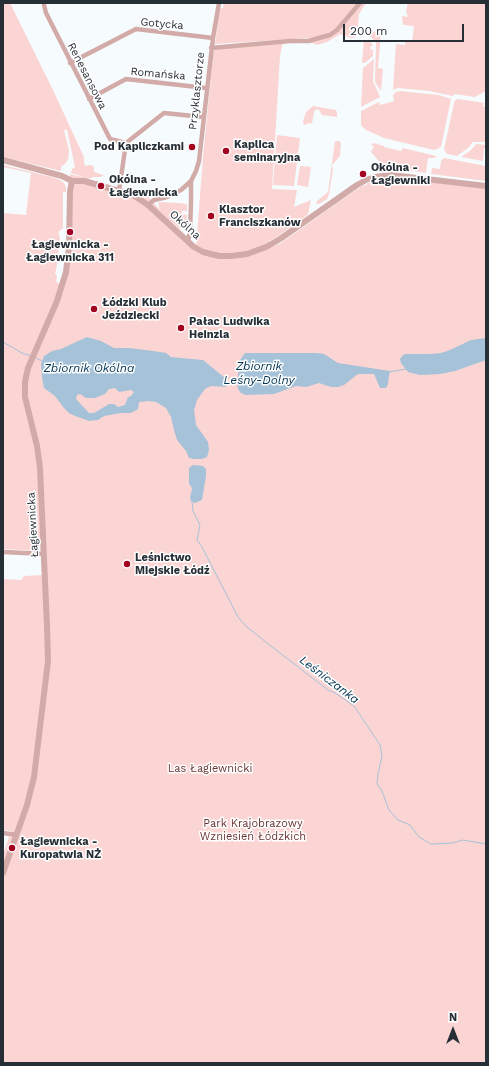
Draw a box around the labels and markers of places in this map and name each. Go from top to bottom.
place label: Kaplica seminaryjna [234,138,300,164]
place label: Pod Kapliczkami [94,140,184,154]
marker: Pod Kapliczkami [187,142,197,152]
marker: Kaplica seminaryjna [221,146,231,156]
place label: Okólna - Łagiewniki [371,161,430,187]
marker: Okólna - Łagiewniki [358,169,368,179]
place label: Okólna - Łagiewnicka [109,173,178,199]
marker: Okólna - Łagiewnicka [96,181,106,191]
place label: Klasztor Franciszkanów [219,203,301,229]
marker: Klasztor Franciszkanów [206,211,216,221]
marker: Łagiewnicka - Łagiewnicka 311 [65,227,75,237]
place label: Łagiewnicka - Łagiewnicka 311 [26,238,114,264]
place label: Łódzki Klub Jeździecki [102,296,167,322]
marker: Łódzki Klub Jeździecki [89,304,99,314]
place label: Pałac Ludwika Heinzla [189,315,270,341]
marker: Pałac Ludwika Heinzla [176,323,186,333]
place label: Leśnictwo Miejskie Łódź [135,551,210,577]
marker: Leśnictwo Miejskie Łódź [122,559,132,569]
place label: Łagiewnicka - Kuropatwia NŻ [20,835,101,861]
marker: Łagiewnicka - Kuropatwia NŻ [7,843,17,853]

